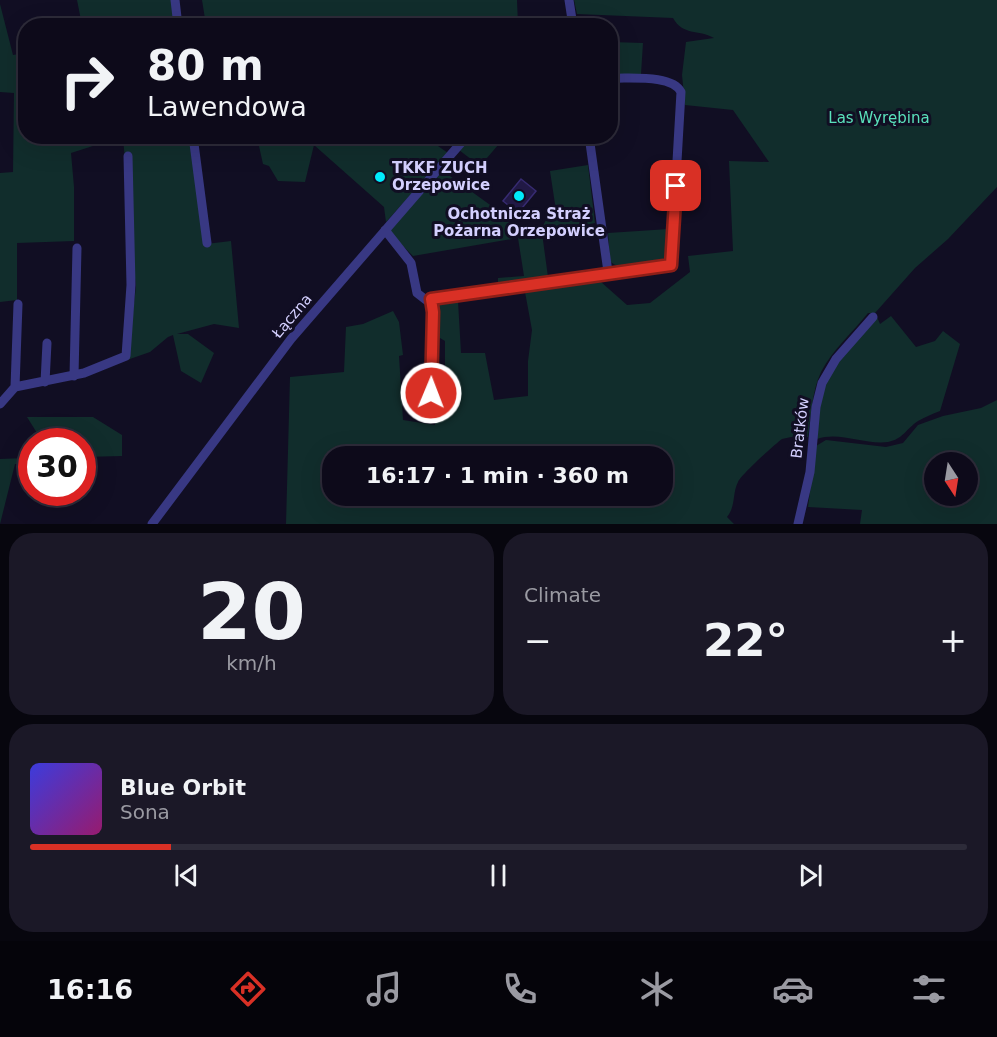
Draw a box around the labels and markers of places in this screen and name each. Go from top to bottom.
place label: TKKF ZUCH Orzepowice [392,159,490,194]
pin [650,160,701,211]
marker: TKKF ZUCH Orzepowice [373,170,387,184]
marker: Ochotnicza Straż Pożarna Orzepowice [512,189,526,203]
place label: Ochotnicza Straż Pożarna Orzepowice [433,205,605,240]

